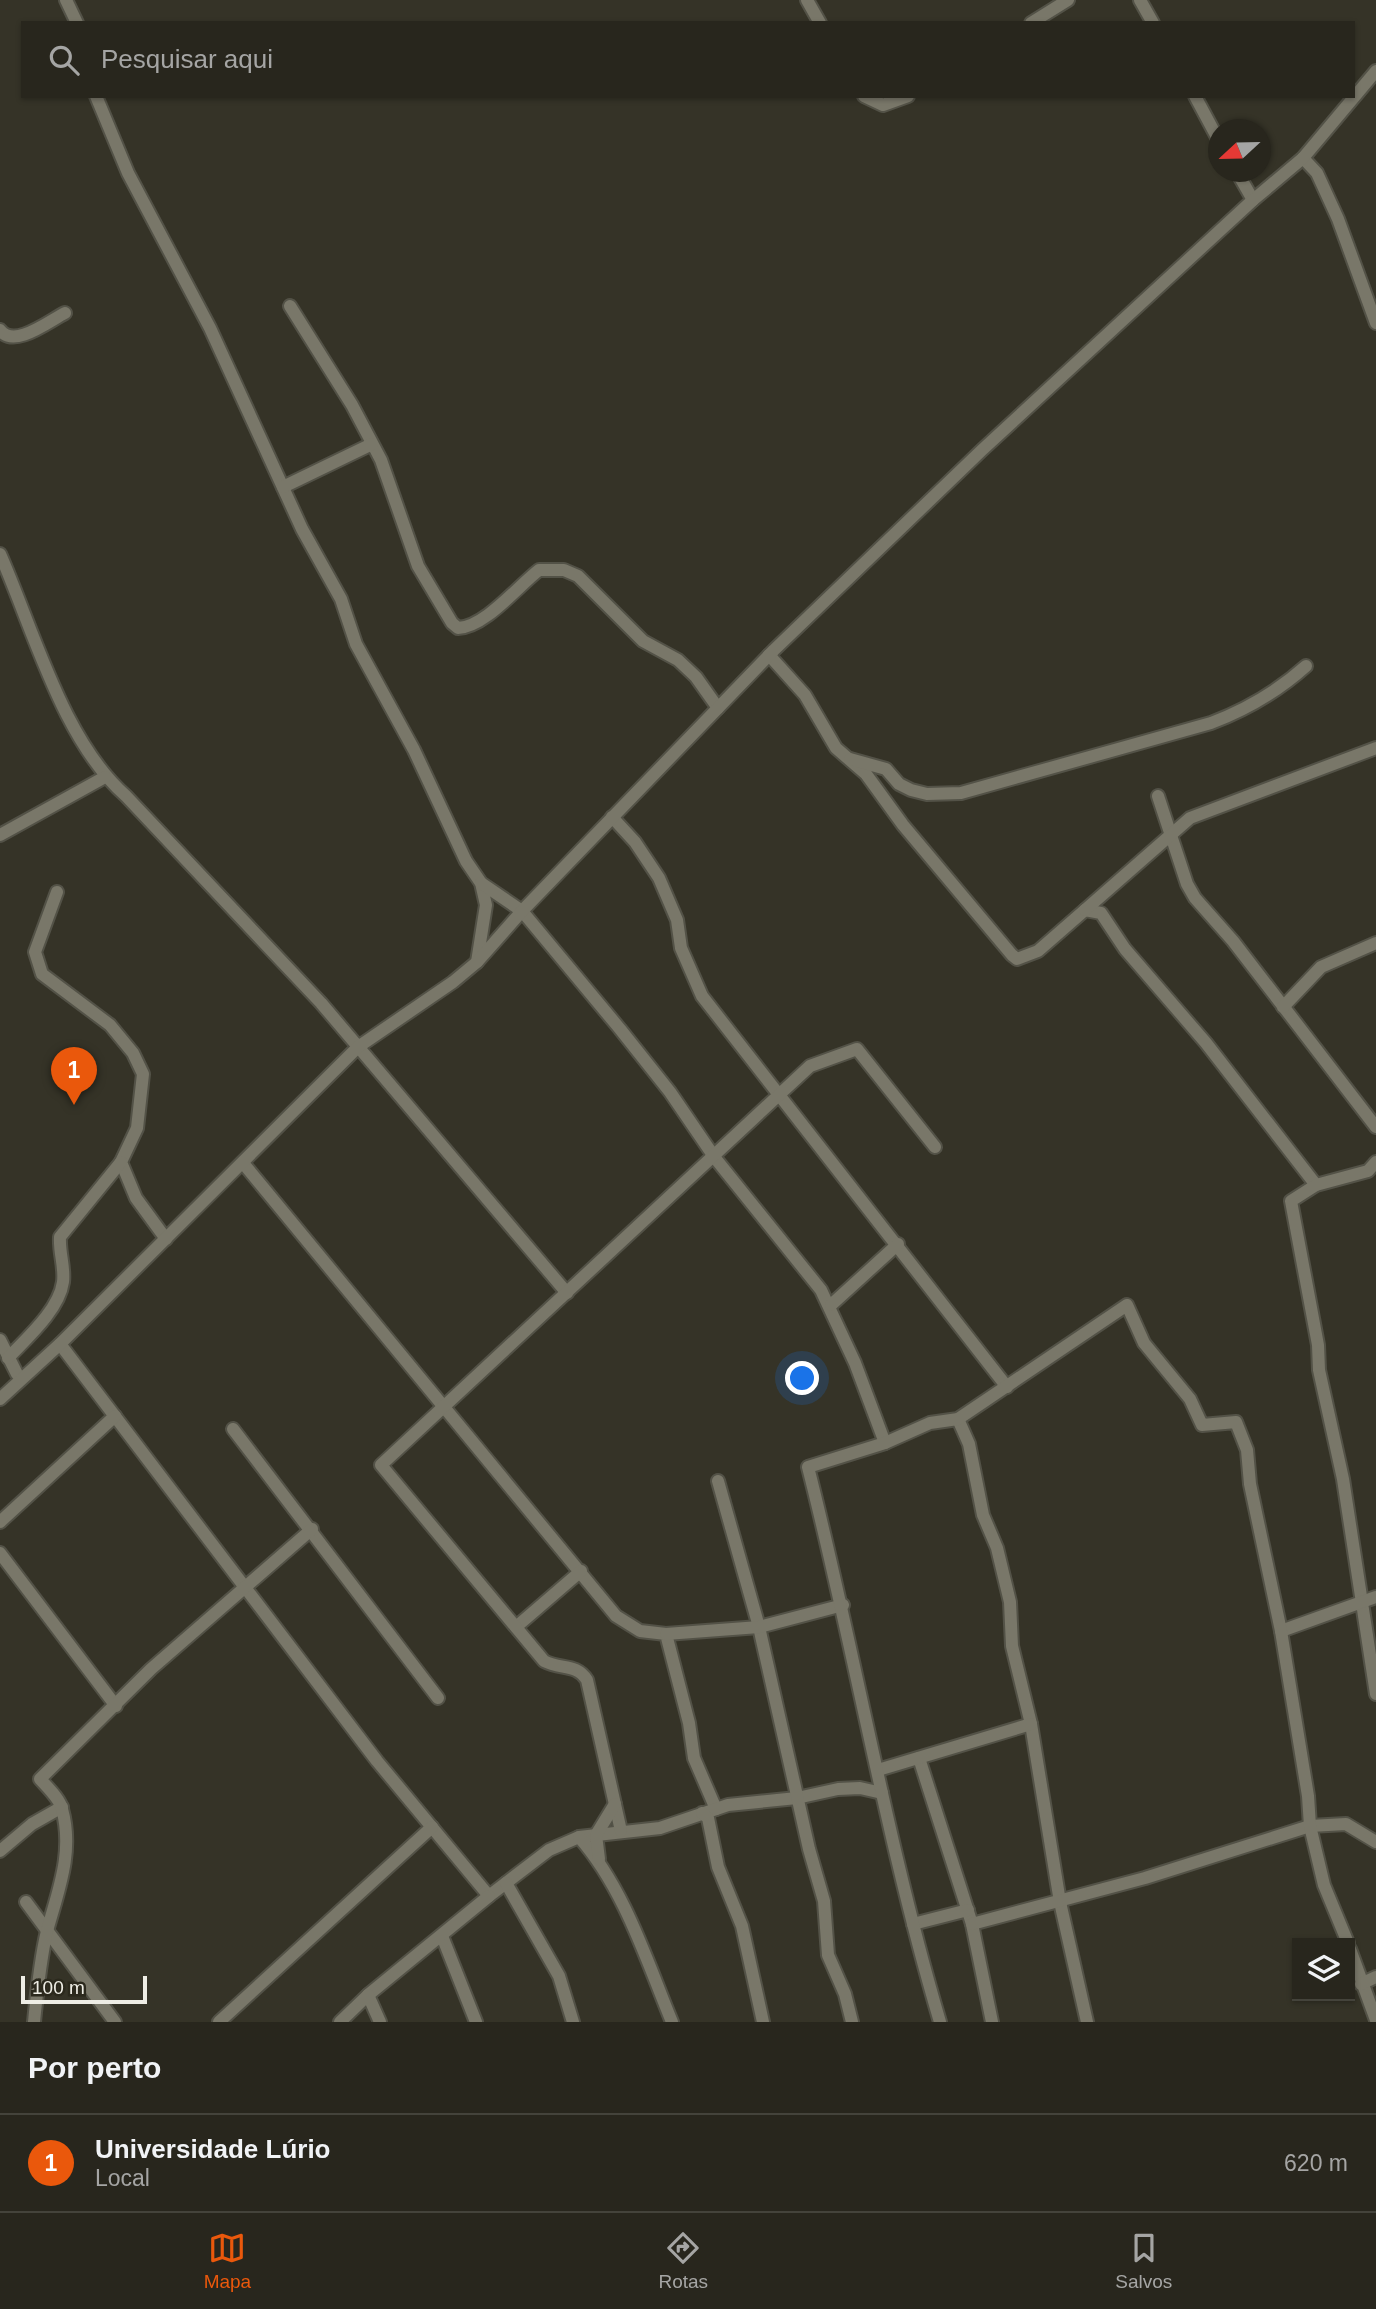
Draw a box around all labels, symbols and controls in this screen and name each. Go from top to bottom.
search box [21,21,1355,98]
icon: search [45,41,83,79]
text: Pesquisar aqui [101,44,273,74]
north arrow [1208,119,1271,182]
pin: 1 [51,1047,97,1105]
your location [785,1361,819,1395]
map controls [1292,1938,1355,2001]
button: layers [1292,1938,1355,2001]
scale bar [21,1973,147,2005]
text: 100 m [32,1977,85,1998]
text: Por perto [28,2051,161,2084]
text: Universidade Lúrio [95,2134,331,2164]
text: 1 [45,2150,57,2176]
text: 620 m [1284,2150,1348,2176]
text: Local [95,2165,150,2191]
tab: Mapa [204,2229,251,2293]
tab: Rotas [658,2229,708,2293]
tab: Salvos [1115,2229,1172,2293]

